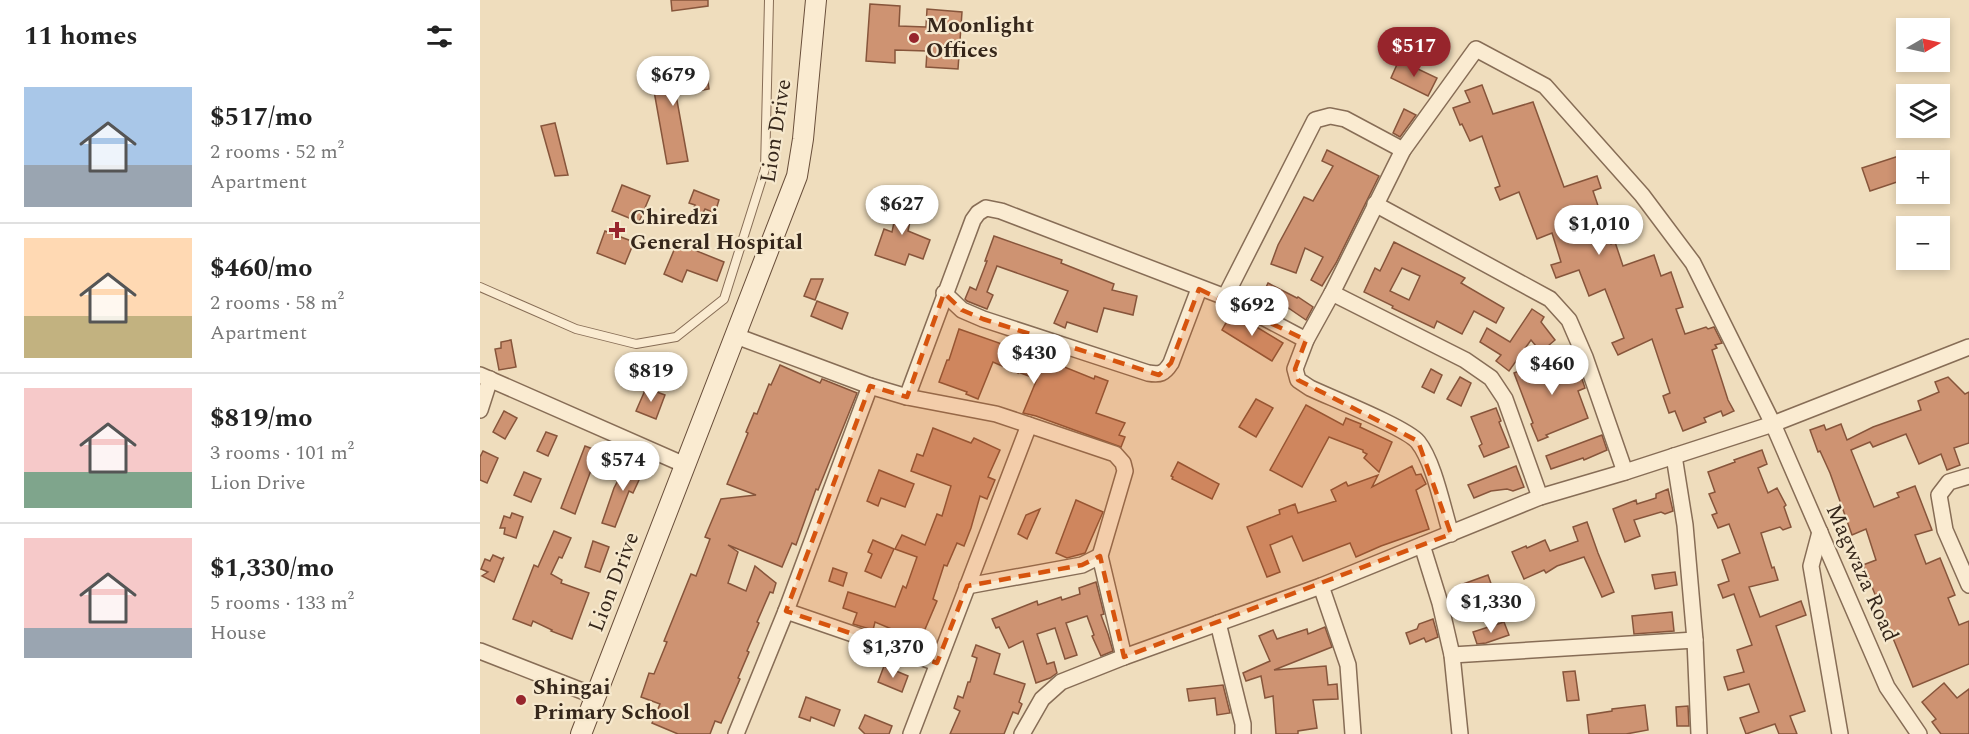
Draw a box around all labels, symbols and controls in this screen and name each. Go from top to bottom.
place label: Moonlight Offices [926,9,1034,67]
text: 11 homes [24,16,138,56]
north arrow [1896,18,1950,72]
map controls [1896,18,1950,270]
icon: filters [423,20,456,53]
pin: $517 [1378,27,1450,78]
marker: Moonlight Offices [907,31,921,45]
text: $517 [1392,31,1436,61]
pin: $679 [637,56,709,107]
text: $679 [651,60,695,90]
street label: Lion Drive [752,77,800,185]
button: layers [1896,84,1950,138]
text: $517/mo [210,97,313,137]
icon: home [72,111,144,183]
text: 2 rooms · 52 m² [210,137,344,167]
button: + [1896,150,1950,204]
text: Apartment [210,167,307,197]
pin: $627 [866,185,938,236]
text: $627 [880,189,924,219]
place label: Chiredzi General Hospital [630,201,803,259]
pin: $1,010 [1550,205,1648,256]
text: $1,010 [1568,209,1630,239]
button: − [1896,216,1950,270]
marker: Chiredzi General Hospital [608,221,626,239]
text: $460/mo [210,248,313,288]
icon: home [72,262,144,334]
pin: $692 [1216,286,1288,337]
text: 2 rooms · 58 m² [210,288,344,318]
text: $692 [1230,290,1274,320]
text: Apartment [210,318,307,348]
pin: $430 [998,334,1070,385]
text: $430 [1012,338,1056,368]
pin: $460 [1516,345,1588,396]
text: $460 [1530,349,1574,379]
pin: $819 [615,352,687,403]
text: $819 [629,356,673,386]
text: $819/mo [210,398,313,438]
icon: home [72,412,144,484]
text: 3 rooms · 101 m² [210,438,354,468]
pin: $574 [587,441,659,492]
text: $574 [601,445,645,475]
text: Lion Drive [210,468,305,498]
street label: Magwaza Road [1817,499,1907,647]
street label: Lion Drive [580,527,648,637]
text: $1,330/mo [210,548,334,588]
icon: home [72,562,144,634]
pin: $1,330 [1442,583,1540,634]
text: $1,330 [1460,587,1522,617]
text: 5 rooms · 133 m² [210,588,354,618]
text: House [210,618,267,648]
pin: $1,370 [844,628,942,679]
text: $1,370 [862,632,924,662]
place label: Shingai Primary School [533,671,690,729]
marker: Shingai Primary School [514,693,528,707]

